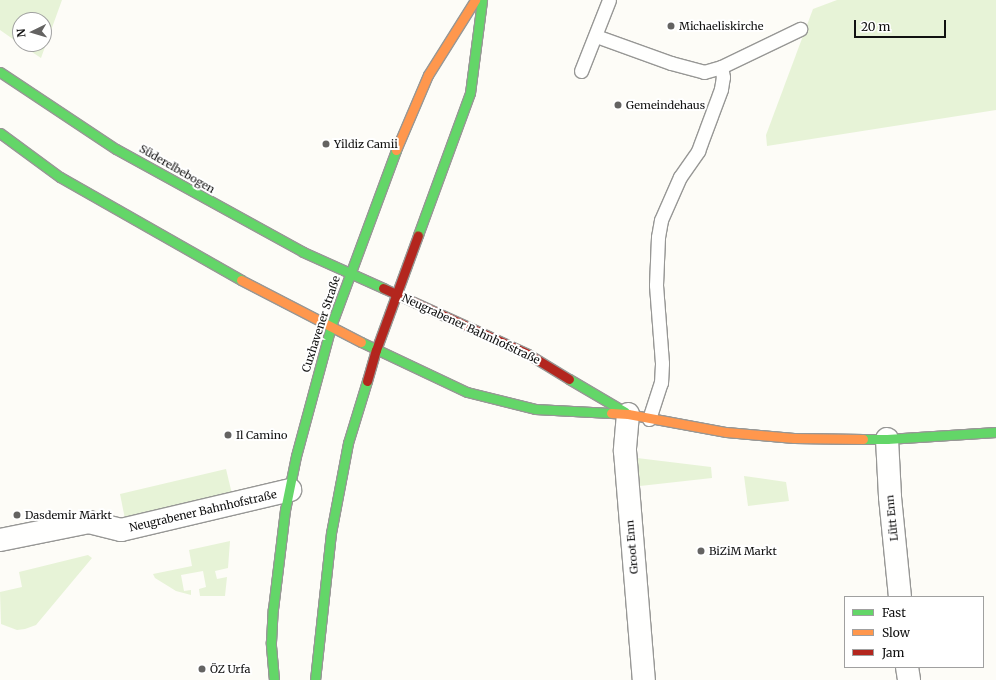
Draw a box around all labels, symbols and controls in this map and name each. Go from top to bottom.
north arrow [12,12,52,52]
scale bar [856,12,948,38]
place label: Michaeliskirche [679,19,764,33]
text: 20 m [861,19,890,34]
marker: Michaeliskirche [666,21,676,31]
text: N [14,28,28,38]
place label: Gemeindehaus [626,98,705,112]
marker: Gemeindehaus [613,100,623,110]
place label: Yildiz Camii [334,137,398,151]
marker: Yildiz Camii [321,139,331,149]
street label: Süderelbebogen [137,142,217,196]
street label: Cuxhavener Straße [299,274,343,374]
street label: Neugrabener Bahnhofstraße [400,291,542,367]
place label: Il Camino [236,428,287,442]
marker: Il Camino [223,430,233,440]
street label: Neugrabener Bahnhofstraße [128,488,278,534]
street label: Lütt Enn [883,494,901,542]
place label: Dasdemir Markt [25,508,112,522]
marker: Dasdemir Markt [12,510,22,520]
street label: Groot Enn [623,520,641,574]
place label: BiZiM Markt [709,544,777,558]
marker: BiZiM Markt [696,546,706,556]
legend [844,596,984,668]
text: Fast [882,605,906,620]
text: Slow [882,625,910,640]
text: Jam [882,645,904,660]
place label: ÖZ Urfa [210,662,250,676]
marker: ÖZ Urfa [197,664,207,674]

